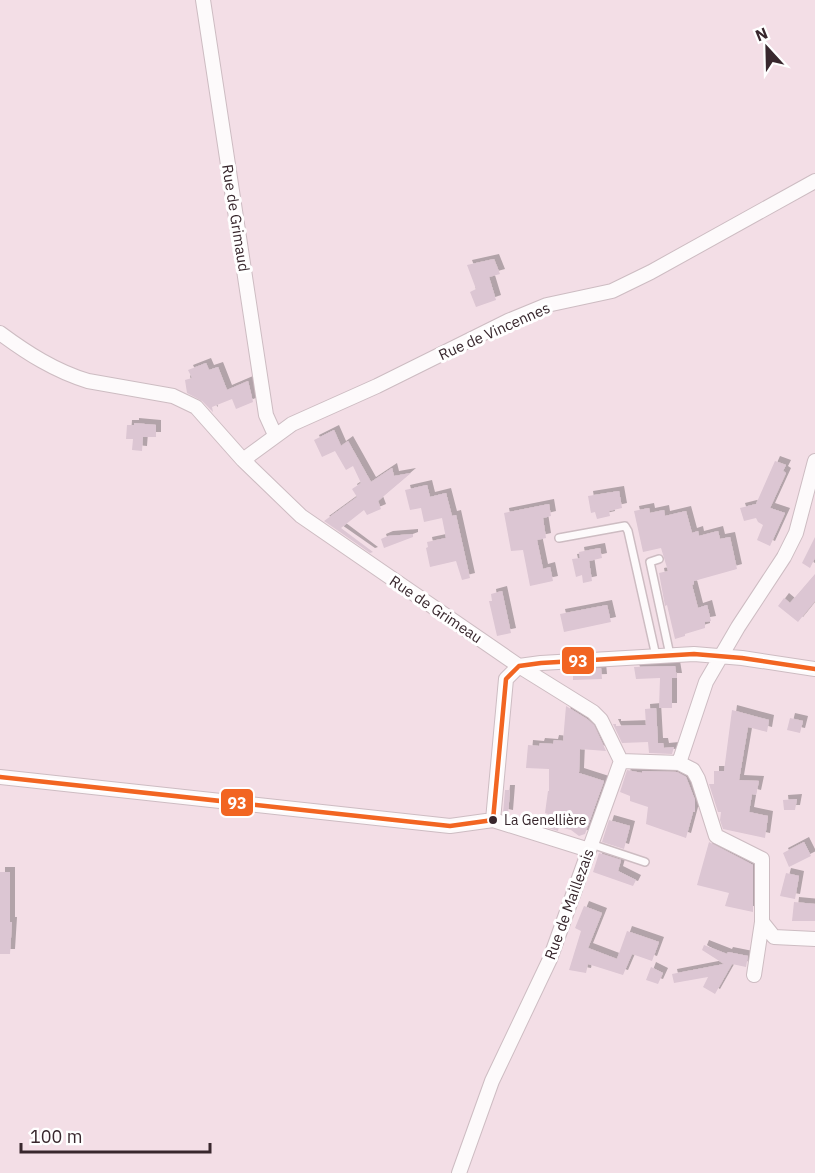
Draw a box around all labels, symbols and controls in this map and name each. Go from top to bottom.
north arrow [737,18,797,78]
text: N [752,23,771,46]
street label: Rue de Grimaud [218,163,254,273]
street label: Rue de Vincennes [435,298,553,364]
street label: Rue de Grimeau [386,571,486,647]
line badge: 93 [561,646,595,675]
text: 93 [568,651,588,671]
line badge: 93 [220,788,254,817]
text: 93 [227,793,247,813]
place label: La Genellière [504,811,587,829]
marker: La Genellière [487,814,499,826]
street label: Rue de Maillezais [540,846,598,962]
scale bar [21,1116,210,1154]
text: 100 m [30,1125,82,1148]

